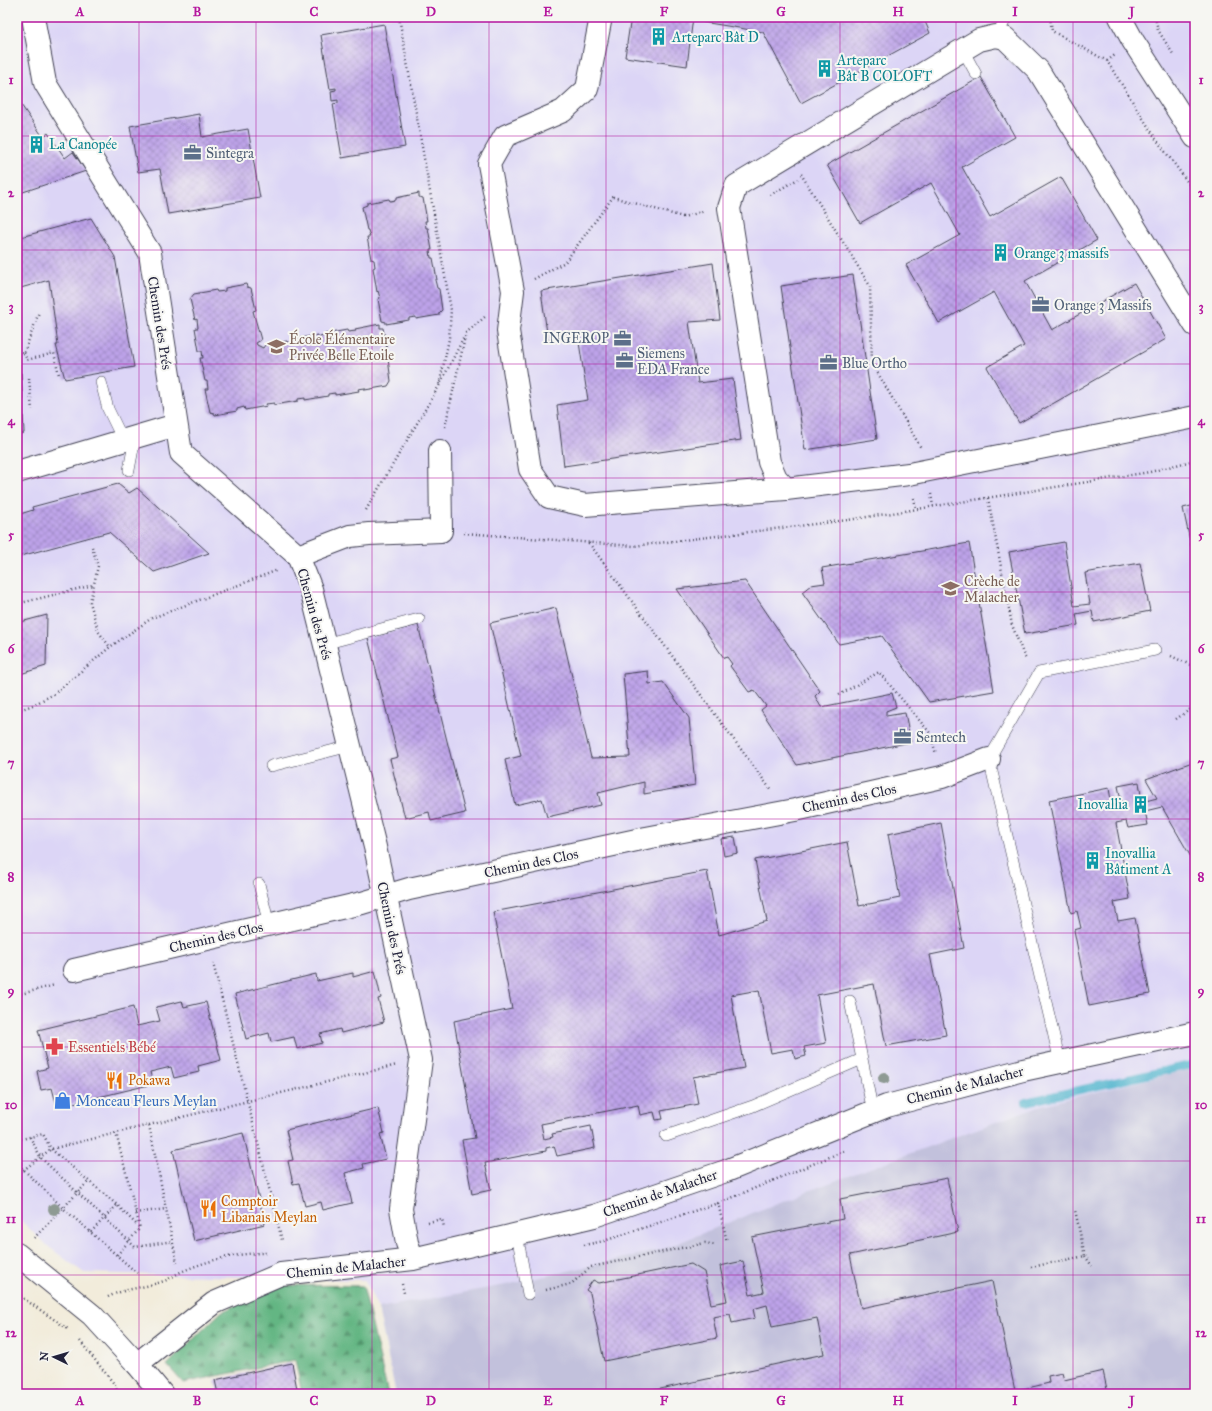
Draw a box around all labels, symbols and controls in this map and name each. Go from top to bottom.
text: A [75,4,85,20]
text: B [193,4,202,20]
text: C [310,4,319,20]
text: D [426,4,436,20]
text: E [543,4,553,20]
text: F [660,4,669,20]
text: G [776,4,786,20]
text: H [892,4,904,20]
text: I [1012,4,1018,20]
text: J [1127,4,1135,20]
building icon: Arteparc Bât D [649,27,669,47]
place label: Arteparc Bât D [671,29,759,46]
place label: Arteparc Bât B COLOFT [836,52,933,85]
building icon: Arteparc Bât B COLOFT [814,58,834,78]
text: 1 [8,72,14,88]
text: 1 [1198,72,1204,88]
building icon: La Canopée [26,134,46,154]
place label: La Canopée [49,136,117,153]
office icon: Sintegra [183,143,203,163]
place label: Sintegra [206,145,254,162]
text: 2 [8,185,15,201]
text: 2 [1198,185,1205,201]
building icon: Orange 3 massifs [991,243,1011,263]
place label: Orange 3 massifs [1014,245,1109,262]
street label: Chemin des Prés [144,275,175,371]
office icon: Orange 3 Massifs [1031,295,1051,315]
place label: Orange 3 Massifs [1054,297,1152,314]
text: 3 [8,299,14,315]
text: 3 [1198,299,1204,315]
office icon: INGEROP [612,328,632,348]
place label: École Élémentaire Privée Belle Etoile [289,329,395,364]
place label: INGEROP [543,330,609,347]
school or university icon: École Élémentaire Privée Belle Etoile [266,337,286,357]
place label: Siemens EDA France [637,345,710,378]
office icon: Siemens EDA France [614,351,634,371]
office icon: Blue Ortho [819,353,839,373]
place label: Blue Ortho [842,355,907,372]
text: 4 [7,413,15,429]
text: 4 [1197,413,1205,429]
text: 5 [8,527,15,543]
text: 5 [1198,527,1205,543]
street label: Chemin des Prés [293,566,336,662]
place label: Crèche de Malacher [964,573,1020,606]
school or university icon: Crèche de Malacher [941,579,961,599]
text: 6 [8,641,16,657]
text: 6 [1198,641,1206,657]
office icon: Semtech [893,727,913,747]
place label: Semtech [916,729,966,746]
text: 7 [8,755,15,771]
text: 7 [1198,755,1205,771]
street label: Chemin des Clos [800,780,898,817]
building icon: Inovallia [1131,794,1151,814]
place label: Inovallia [1077,796,1128,813]
street label: Chemin des Clos [482,845,580,882]
place label: Inovallia Bâtiment A [1105,845,1172,878]
building icon: Inovallia Bâtiment A [1082,851,1102,871]
text: 8 [8,869,15,885]
text: 8 [1198,869,1205,885]
street label: Chemin des Prés [373,880,410,976]
street label: Chemin des Clos [168,918,265,957]
text: 9 [8,983,15,999]
text: 9 [1198,983,1205,999]
pharmacy icon: Essentiels Bébé [45,1037,65,1057]
place label: Essentiels Bébé [68,1039,156,1056]
street label: Chemin de Malacher [905,1063,1026,1108]
restaurant icon: Pokawa [105,1070,125,1090]
place label: Pokawa [128,1072,170,1089]
shop icon: Monceau Fleurs Meylan [53,1091,73,1111]
place label: Monceau Fleurs Meylan [76,1093,217,1110]
text: 10 [5,1097,18,1113]
text: 10 [1195,1097,1208,1113]
street label: Chemin de Malacher [601,1166,720,1221]
place label: Comptoir Libanais Meylan [221,1193,318,1226]
restaurant icon: Comptoir Libanais Meylan [198,1199,218,1219]
text: 11 [6,1211,16,1227]
text: 11 [1196,1211,1206,1227]
street label: Chemin de Malacher [286,1253,407,1282]
text: 12 [5,1325,17,1341]
text: 12 [1195,1325,1207,1341]
north arrow [34,1337,74,1377]
text: N [38,1350,51,1361]
text: A [75,1393,85,1409]
text: B [193,1393,202,1409]
text: C [310,1393,319,1409]
text: D [426,1393,436,1409]
text: E [543,1393,553,1409]
text: F [660,1393,669,1409]
text: G [776,1393,786,1409]
text: H [892,1393,904,1409]
text: I [1012,1393,1018,1409]
text: J [1127,1393,1135,1409]

